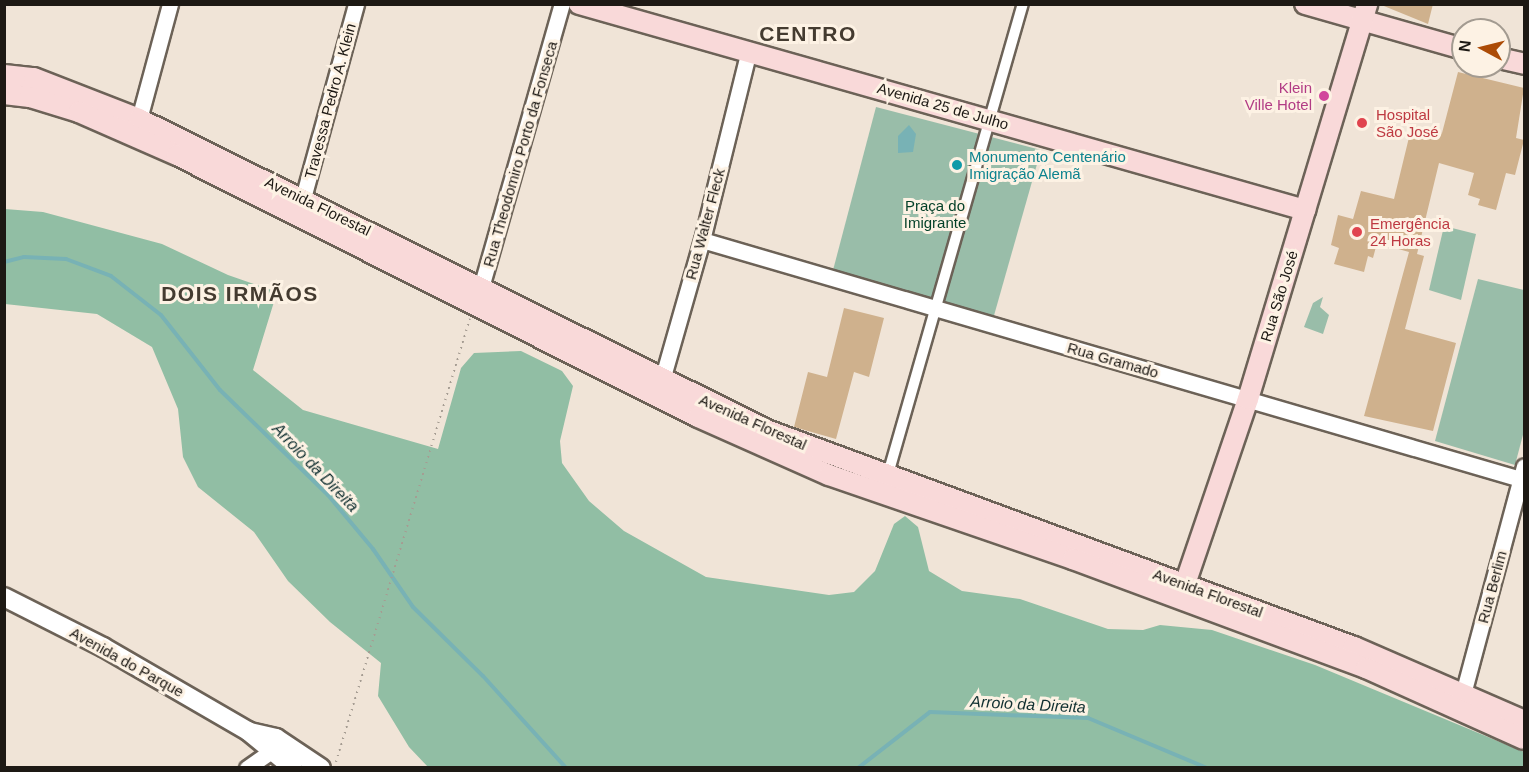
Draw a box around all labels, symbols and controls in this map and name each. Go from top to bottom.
north arrow [1451,18,1511,78]
street label: Travessa Pedro A. Klein [300,21,360,181]
district label: CENTRO [759,21,857,47]
street label: Rua Theodomiro Porto da Fonseca [479,39,561,269]
text: N [1455,39,1474,53]
place label: Klein Ville Hotel [1245,78,1312,113]
street label: Avenida 25 de Julho [875,79,1011,133]
marker: Klein Ville Hotel [1317,89,1331,103]
place label: Hospital São José [1376,105,1439,140]
marker: Hospital São José [1353,114,1371,132]
place label: Monumento Centenário Imigração Alemã [969,147,1126,182]
marker: Monumento Centenário Imigração Alemã [950,158,964,172]
street label: Rua Walter Fleck [681,166,729,282]
street label: Avenida Florestal [262,173,374,239]
park label: Praça do Imigrante [904,196,966,231]
place label: Emergência 24 Horas [1370,214,1450,249]
marker: Emergência 24 Horas [1348,223,1366,241]
street label: Rua São José [1257,248,1301,344]
district label: DOIS IRMÃOS [161,281,319,307]
street label: Rua Gramado [1065,338,1161,382]
street label: Avenida Florestal [697,390,809,454]
water label: Arroio da Direita [268,420,362,516]
street label: Rua Berlim [1474,549,1510,625]
street label: Avenida Florestal [1151,565,1265,621]
street label: Avenida do Parque [67,623,187,701]
water label: Arroio da Direita [970,692,1086,718]

